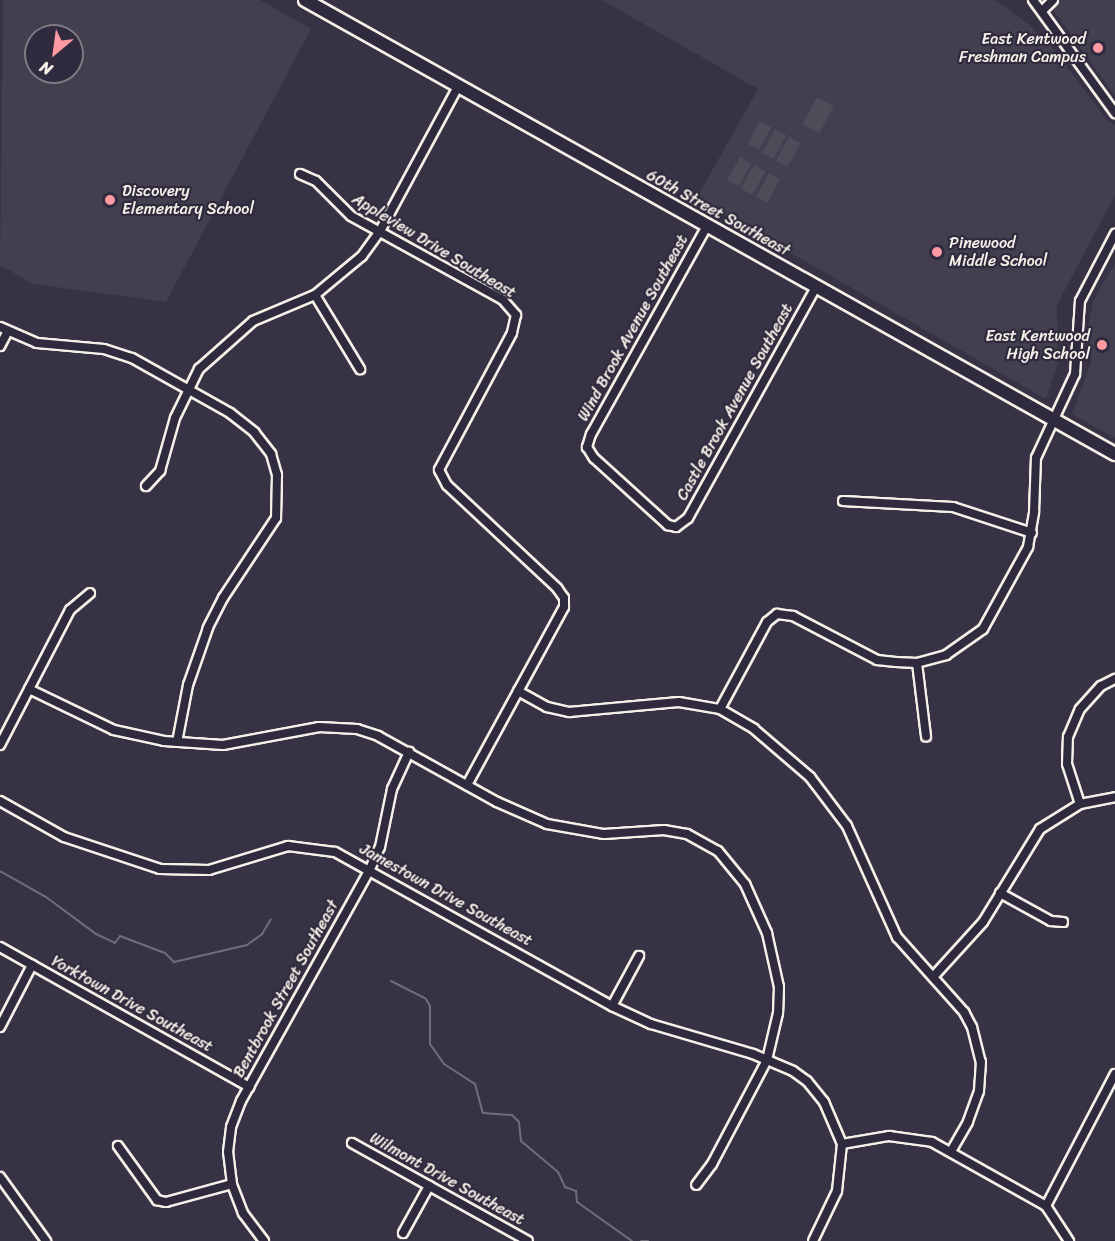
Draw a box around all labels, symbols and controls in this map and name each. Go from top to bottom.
north arrow [24,24,84,84]
place label: East Kentwood Freshman Campus [960,29,1086,67]
marker: East Kentwood Freshman Campus [1091,41,1105,55]
text: N [34,53,58,84]
street label: 60th Street Southeast [643,166,793,260]
place label: Discovery Elementary School [122,181,254,219]
street label: Appleview Drive Southeast [349,190,519,302]
marker: Discovery Elementary School [103,193,117,207]
street label: Wind Brook Avenue Southeast [574,231,692,425]
place label: Pinewood Middle School [949,233,1048,271]
marker: Pinewood Middle School [930,245,944,259]
street label: Castle Brook Avenue Southeast [673,300,797,504]
place label: East Kentwood High School [985,326,1090,364]
marker: East Kentwood High School [1095,338,1109,352]
street label: Jamestown Drive Southeast [357,840,535,950]
street label: Bentbrook Street Southeast [229,897,343,1081]
street label: Yorktown Drive Southeast [48,952,216,1056]
street label: Wilmont Drive Southeast [367,1129,527,1229]

